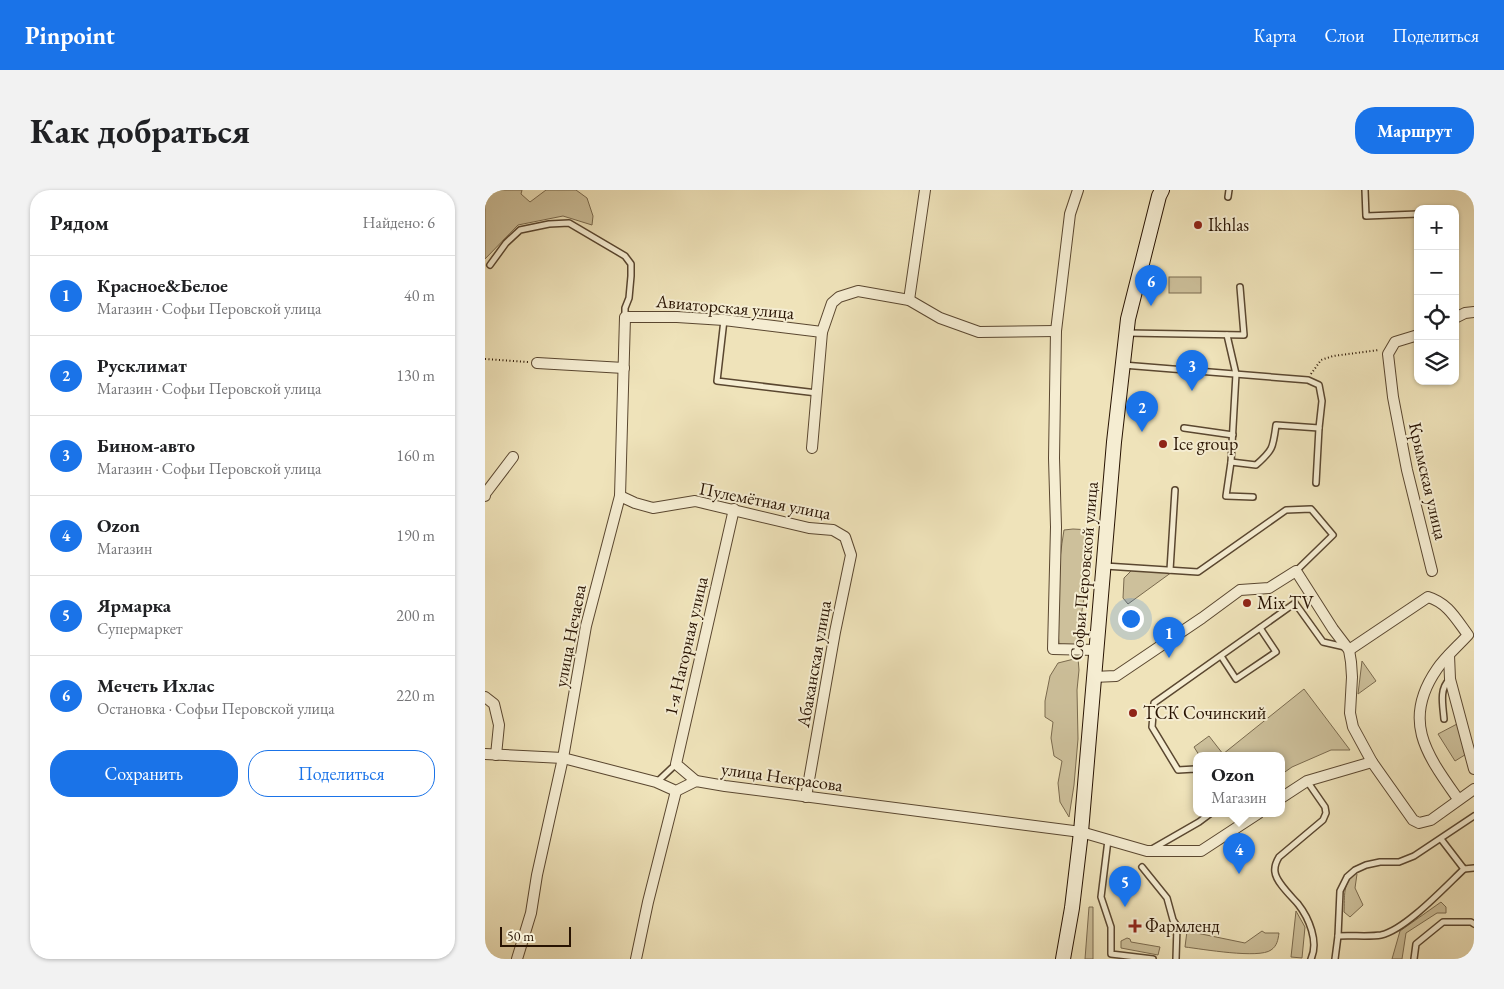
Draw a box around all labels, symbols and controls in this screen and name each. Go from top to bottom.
text: Pinpoint [25,20,115,51]
text: Карта [1254,24,1297,47]
text: Слои [1325,24,1364,47]
text: Поделиться [1392,24,1479,47]
button: Маршрут [1355,107,1474,154]
text: Как добраться [30,108,250,153]
map controls [1414,205,1459,385]
button: + [1414,205,1459,250]
text: Рядом [50,209,109,236]
text: Найдено: 6 [363,212,435,233]
place label: Ikhlas [1208,213,1249,236]
marker: Ikhlas [1192,219,1204,231]
button: − [1414,250,1459,295]
pin: 6 [1135,265,1167,306]
text: Красное&Белое [97,273,228,298]
text: 1 [62,285,70,306]
text: 40 m [404,285,435,306]
street label: Авиаторская улица [654,289,796,324]
button: locate [1414,295,1459,340]
text: Магазин · Софьи Перовской улица [97,298,321,319]
button: layers [1414,340,1459,385]
pin: 3 [1176,350,1208,391]
text: Русклимат [97,353,187,378]
text: 2 [62,365,70,386]
text: 130 m [396,365,435,386]
text: Магазин · Софьи Перовской улица [97,378,321,399]
pin: 2 [1126,391,1158,432]
street label: Крымская улица [1404,420,1453,543]
place label: Ice group [1173,432,1238,455]
text: Бином-авто [97,433,195,458]
marker: Ice group [1157,438,1169,450]
text: 3 [62,445,70,466]
text: 160 m [396,445,435,466]
text: Магазин · Софьи Перовской улица [97,458,321,479]
street label: Пулемётная улица [697,476,834,525]
street label: Софьи Перовской улица [1064,480,1103,661]
text: Ozon [97,513,140,538]
text: 4 [62,525,70,546]
text: 190 m [396,525,435,546]
text: Магазин [97,538,152,559]
street label: 1-я Нагорная улица [658,573,713,718]
street label: улица Нечаева [548,582,591,689]
place label: Mix TV [1257,591,1315,614]
text: Ярмарка [97,593,171,618]
marker: Mix TV [1241,597,1253,609]
street label: Абаканская улица [791,598,836,730]
text: 5 [62,605,70,626]
text: 200 m [396,605,435,626]
your location [1118,606,1144,632]
pin: 1 [1153,617,1185,658]
text: Супермаркет [97,618,183,639]
text: Мечеть Ихлас [97,673,214,698]
text: 6 [62,685,70,706]
text: 220 m [396,685,435,706]
text: Остановка · Софьи Перовской улица [97,698,335,719]
place label: ТСК Сочинский [1143,701,1267,724]
marker: ТСК Сочинский [1127,707,1139,719]
button: Сохранить [50,750,238,797]
button: Поделиться [248,750,435,797]
popup [1193,752,1285,817]
street label: улица Некрасова [720,757,845,797]
text: Ozon [1211,762,1254,787]
text: Магазин [1211,787,1267,808]
pin: 4 [1223,833,1255,874]
pin: 5 [1109,866,1141,907]
place label: Фармленд [1145,914,1220,937]
marker: Фармленд [1129,920,1141,932]
scale bar [500,924,571,947]
text: 50 m [507,927,534,945]

